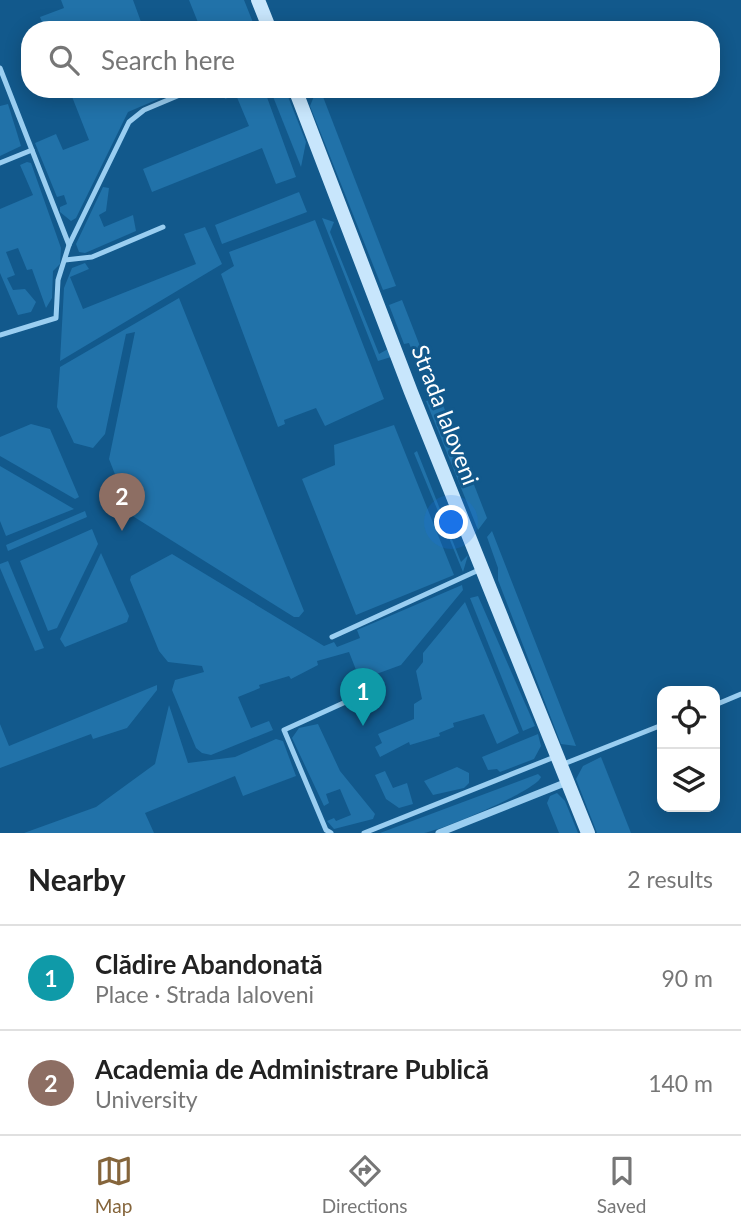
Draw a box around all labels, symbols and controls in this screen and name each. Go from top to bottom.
search box [21,21,720,98]
icon: search [45,41,83,79]
text: Search here [101,44,235,76]
street label: Strada Ialoveni [406,341,485,489]
pin: 2 [99,473,145,531]
your location [434,505,468,539]
pin: 1 [340,668,386,726]
map controls [657,686,720,812]
button: locate [657,686,720,749]
button: layers [657,749,720,812]
text: Nearby [28,861,126,897]
text: 2 results [627,865,713,893]
text: Clădire Abandonată [95,948,323,980]
text: 1 [44,964,58,992]
text: 90 m [662,964,713,992]
text: Place · Strada Ialoveni [95,980,314,1008]
text: Academia de Administrare Publică [95,1053,489,1085]
text: 2 [44,1069,58,1097]
text: 140 m [648,1069,713,1097]
text: University [95,1085,198,1113]
tab: Map [95,1152,133,1217]
tab: Directions [322,1152,408,1217]
tab: Saved [597,1152,646,1217]

